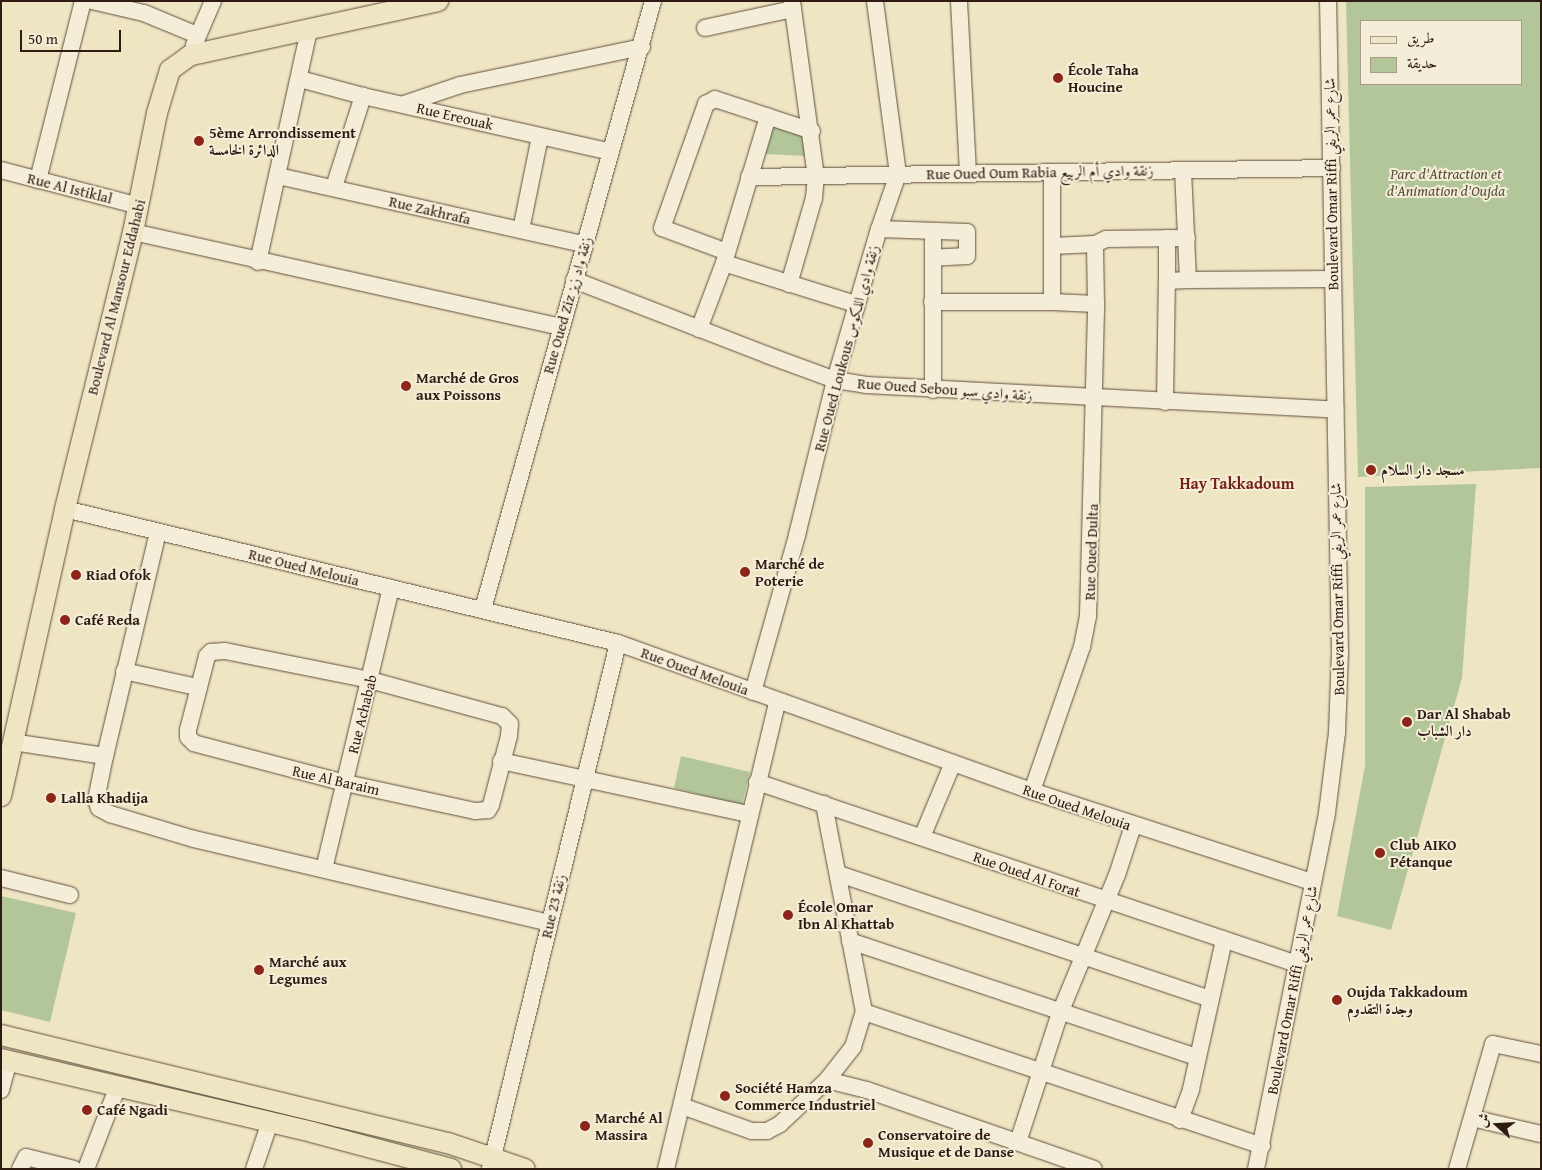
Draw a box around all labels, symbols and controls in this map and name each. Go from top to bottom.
scale bar [22,20,124,52]
legend [1360,20,1522,85]
text: طريق [1407,27,1434,48]
text: 50 m [28,28,58,49]
text: حديقة [1407,52,1437,73]
place label: École Taha Houcine [1068,60,1139,95]
marker: École Taha Houcine [1052,72,1064,84]
street label: Boulevard Omar Riffi شارع عمر الريفي [1320,78,1342,290]
street label: Rue Ereouak [415,98,495,134]
place label: 5ème Arrondissement الدائرة الخامسة [209,123,356,158]
marker: 5ème Arrondissement الدائرة الخامسة [193,135,205,147]
street label: Rue Oued Oum Rabia زنقة وادي أم الربيع [926,161,1154,183]
park label: Parc d'Attraction et d'Animation d'Oujda [1387,164,1505,199]
street label: Rue Al Istiklal [26,169,114,207]
street label: Rue Zakhrafa [387,192,473,228]
street label: Boulevard Al Mansour Eddahabi [83,197,149,397]
street label: Rue Oued Ziz زنقة واد زيز [539,234,595,376]
street label: Rue Oued Loukous زنقة وادي اللكوس [810,243,882,453]
place label: Marché de Gros aux Poissons [416,368,519,403]
street label: Rue Oued Sebou زنقة وادي سبو [857,374,1033,404]
marker: Marché de Gros aux Poissons [400,380,412,392]
place label: مسجد دار السلام [1381,461,1465,479]
marker: مسجد دار السلام [1365,464,1377,476]
district label: Hay Takkadoum [1179,473,1295,493]
street label: Boulevard Omar Riffi شارع عمر الريفي [1326,483,1348,695]
street label: Rue Oued Dulta [1080,503,1102,601]
street label: Rue Oued Melouia [247,545,361,589]
place label: Marché de Poterie [755,554,824,589]
place label: Riad Ofok [86,566,151,584]
marker: Marché de Poterie [739,566,751,578]
marker: Riad Ofok [70,569,82,581]
place label: Café Reda [75,611,140,629]
marker: Café Reda [59,614,71,626]
street label: Rue Oued Melouia [639,643,751,699]
street label: Rue Achabab [344,673,380,755]
place label: Dar Al Shabab دار الشباب [1417,704,1511,739]
marker: Dar Al Shabab دار الشباب [1401,716,1413,728]
street label: Rue Al Baraim [291,761,381,799]
street label: Rue Oued Melouia [1021,780,1133,834]
place label: Lalla Khadija [61,789,148,807]
marker: Lalla Khadija [45,792,57,804]
place label: Club AIKO Pétanque [1390,835,1456,870]
street label: Rue Oued Al Forat [971,847,1083,901]
marker: Club AIKO Pétanque [1374,847,1386,859]
street label: Rue 23 زنقة [537,872,569,940]
street label: Boulevard Omar Riffi شارع عمر الريفي [1263,884,1321,1096]
place label: École Omar Ibn Al Khattab [798,897,894,932]
marker: École Omar Ibn Al Khattab [782,909,794,921]
place label: Marché aux Legumes [269,952,347,987]
marker: Marché aux Legumes [253,964,265,976]
place label: Oujda Takkadoum وجدة التقدوم [1347,982,1468,1017]
marker: Oujda Takkadoum وجدة التقدوم [1331,994,1343,1006]
place label: Société Hamza Commerce Industriel [735,1078,876,1113]
marker: Société Hamza Commerce Industriel [719,1090,731,1102]
north arrow [1472,1100,1522,1150]
place label: Café Ngadi [97,1101,168,1119]
marker: Café Ngadi [81,1104,93,1116]
place label: Marché Al Massira [595,1108,663,1143]
text: ش [1471,1110,1495,1130]
marker: Marché Al Massira [579,1120,591,1132]
place label: Conservatoire de Musique et de Danse [878,1125,1014,1160]
marker: Conservatoire de Musique et de Danse [862,1137,874,1149]

